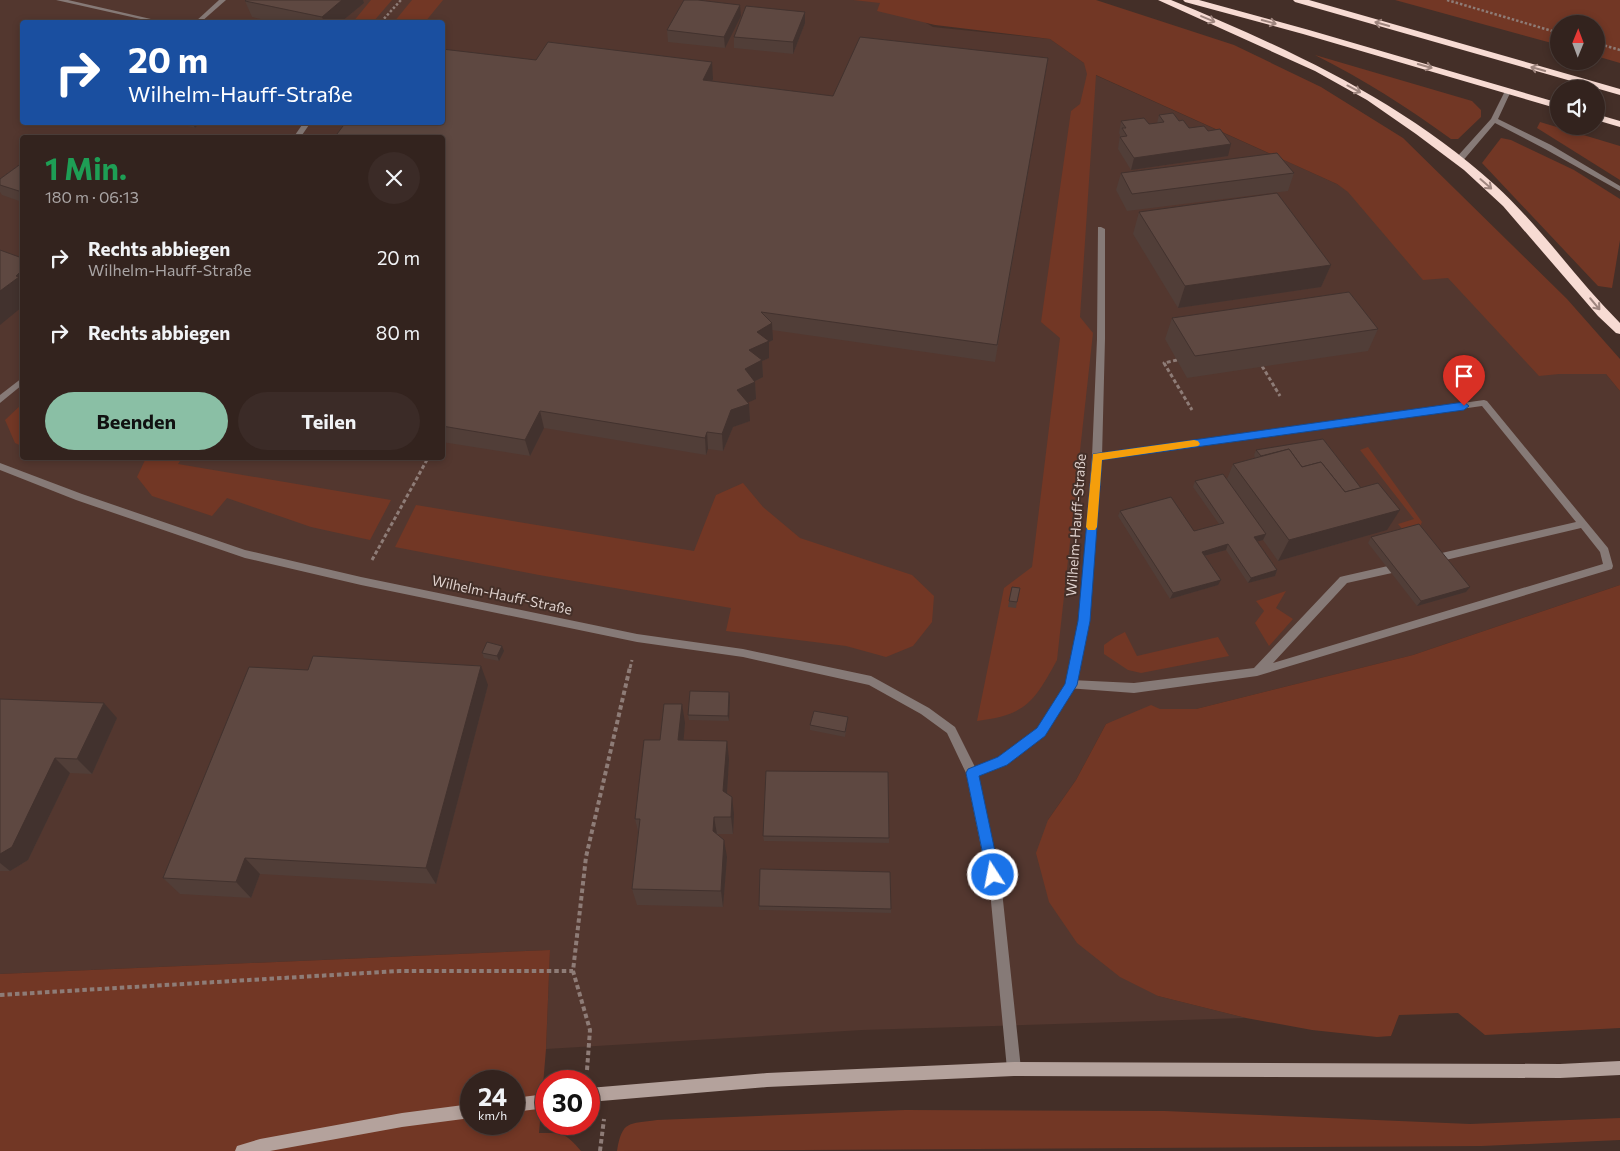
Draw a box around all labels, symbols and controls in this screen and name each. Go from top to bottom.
north arrow [1550,15,1605,70]
map controls [1550,15,1605,135]
one-way arrow [1200,16,1215,25]
one-way arrow [1260,18,1276,27]
one-way arrow [1375,18,1391,28]
text: 20 m [128,37,208,80]
icon: right [45,40,110,105]
one-way arrow [1416,62,1432,72]
one-way arrow [1531,63,1547,73]
text: Wilhelm-Hauff-Straße [128,80,353,107]
button: sound [1550,80,1605,135]
one-way arrow [1346,85,1361,94]
text: 1 Min. [45,149,127,186]
button: close [368,152,420,204]
one-way arrow [1479,178,1492,190]
text: 180 m · 06:13 [45,187,139,206]
text: Rechts abbiegen [88,237,230,260]
icon: right [45,244,73,272]
text: 20 m [377,246,420,269]
text: Wilhelm-Hauff-Straße [88,260,251,279]
one-way arrow [1590,297,1601,310]
icon: right [45,319,73,347]
text: Rechts abbiegen [88,321,230,344]
text: 80 m [376,321,420,344]
pin [1443,355,1485,406]
icon: arrive [1450,362,1478,390]
button: Beenden [45,392,228,450]
button: Teilen [238,392,420,450]
street label: Wilhelm-Hauff-Straße [1062,453,1089,597]
street label: Wilhelm-Hauff-Straße [430,571,574,618]
position arrow [966,848,1018,900]
speed limit sign: 30 [535,1070,600,1135]
text: 24 [478,1081,507,1111]
text: km/h [478,1108,507,1122]

